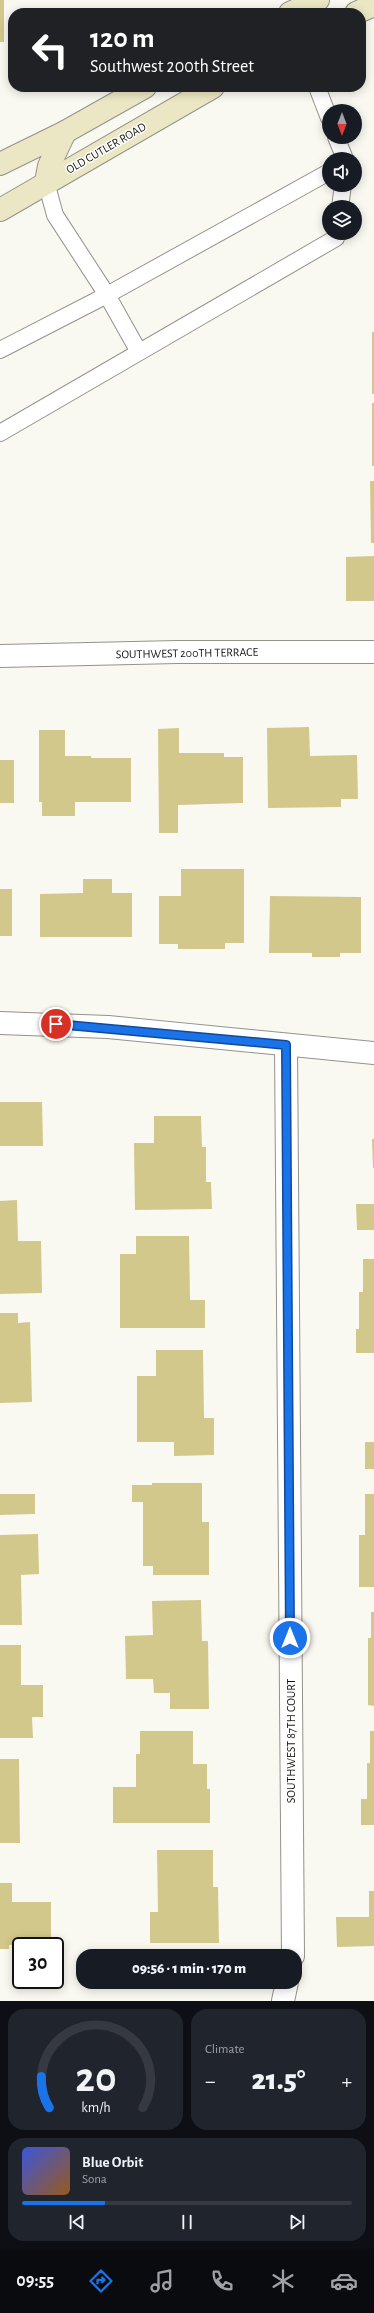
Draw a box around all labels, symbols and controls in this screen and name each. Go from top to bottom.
icon: left [24,24,76,76]
text: 120 m [90,25,155,53]
text: Southwest 200th Street [90,58,254,76]
north arrow [322,104,362,144]
map controls [322,104,362,240]
street label: OLD CUTLER ROAD [64,120,148,176]
button: sound [322,152,362,192]
button: layers [322,200,362,240]
street label: SOUTHWEST 200TH TERRACE [116,646,259,660]
pin [39,1007,73,1041]
icon: arrive [45,1013,67,1035]
position arrow [269,1617,311,1659]
street label: SOUTHWEST 87TH COURT [285,1679,297,1803]
speed limit sign: 30 [12,1937,64,1989]
text: 09:56 · 1 min · 170 m [132,1961,246,1976]
text: Climate [205,2043,244,2056]
text: 20 [75,2057,116,2098]
text: 21.5° [251,2065,306,2095]
text: − [205,2070,216,2092]
text: + [341,2070,352,2092]
text: km/h [81,2100,110,2114]
text: Blue Orbit [82,2155,143,2170]
text: Sona [82,2173,107,2186]
icon: previous [66,2211,88,2233]
icon: pause [176,2211,198,2233]
icon: next [286,2211,308,2233]
icon: directions [87,2267,115,2295]
icon: music [148,2267,176,2295]
icon: phone [208,2267,236,2295]
icon: climate [269,2267,297,2295]
icon: car [330,2267,358,2295]
text: 09:55 [16,2272,54,2290]

